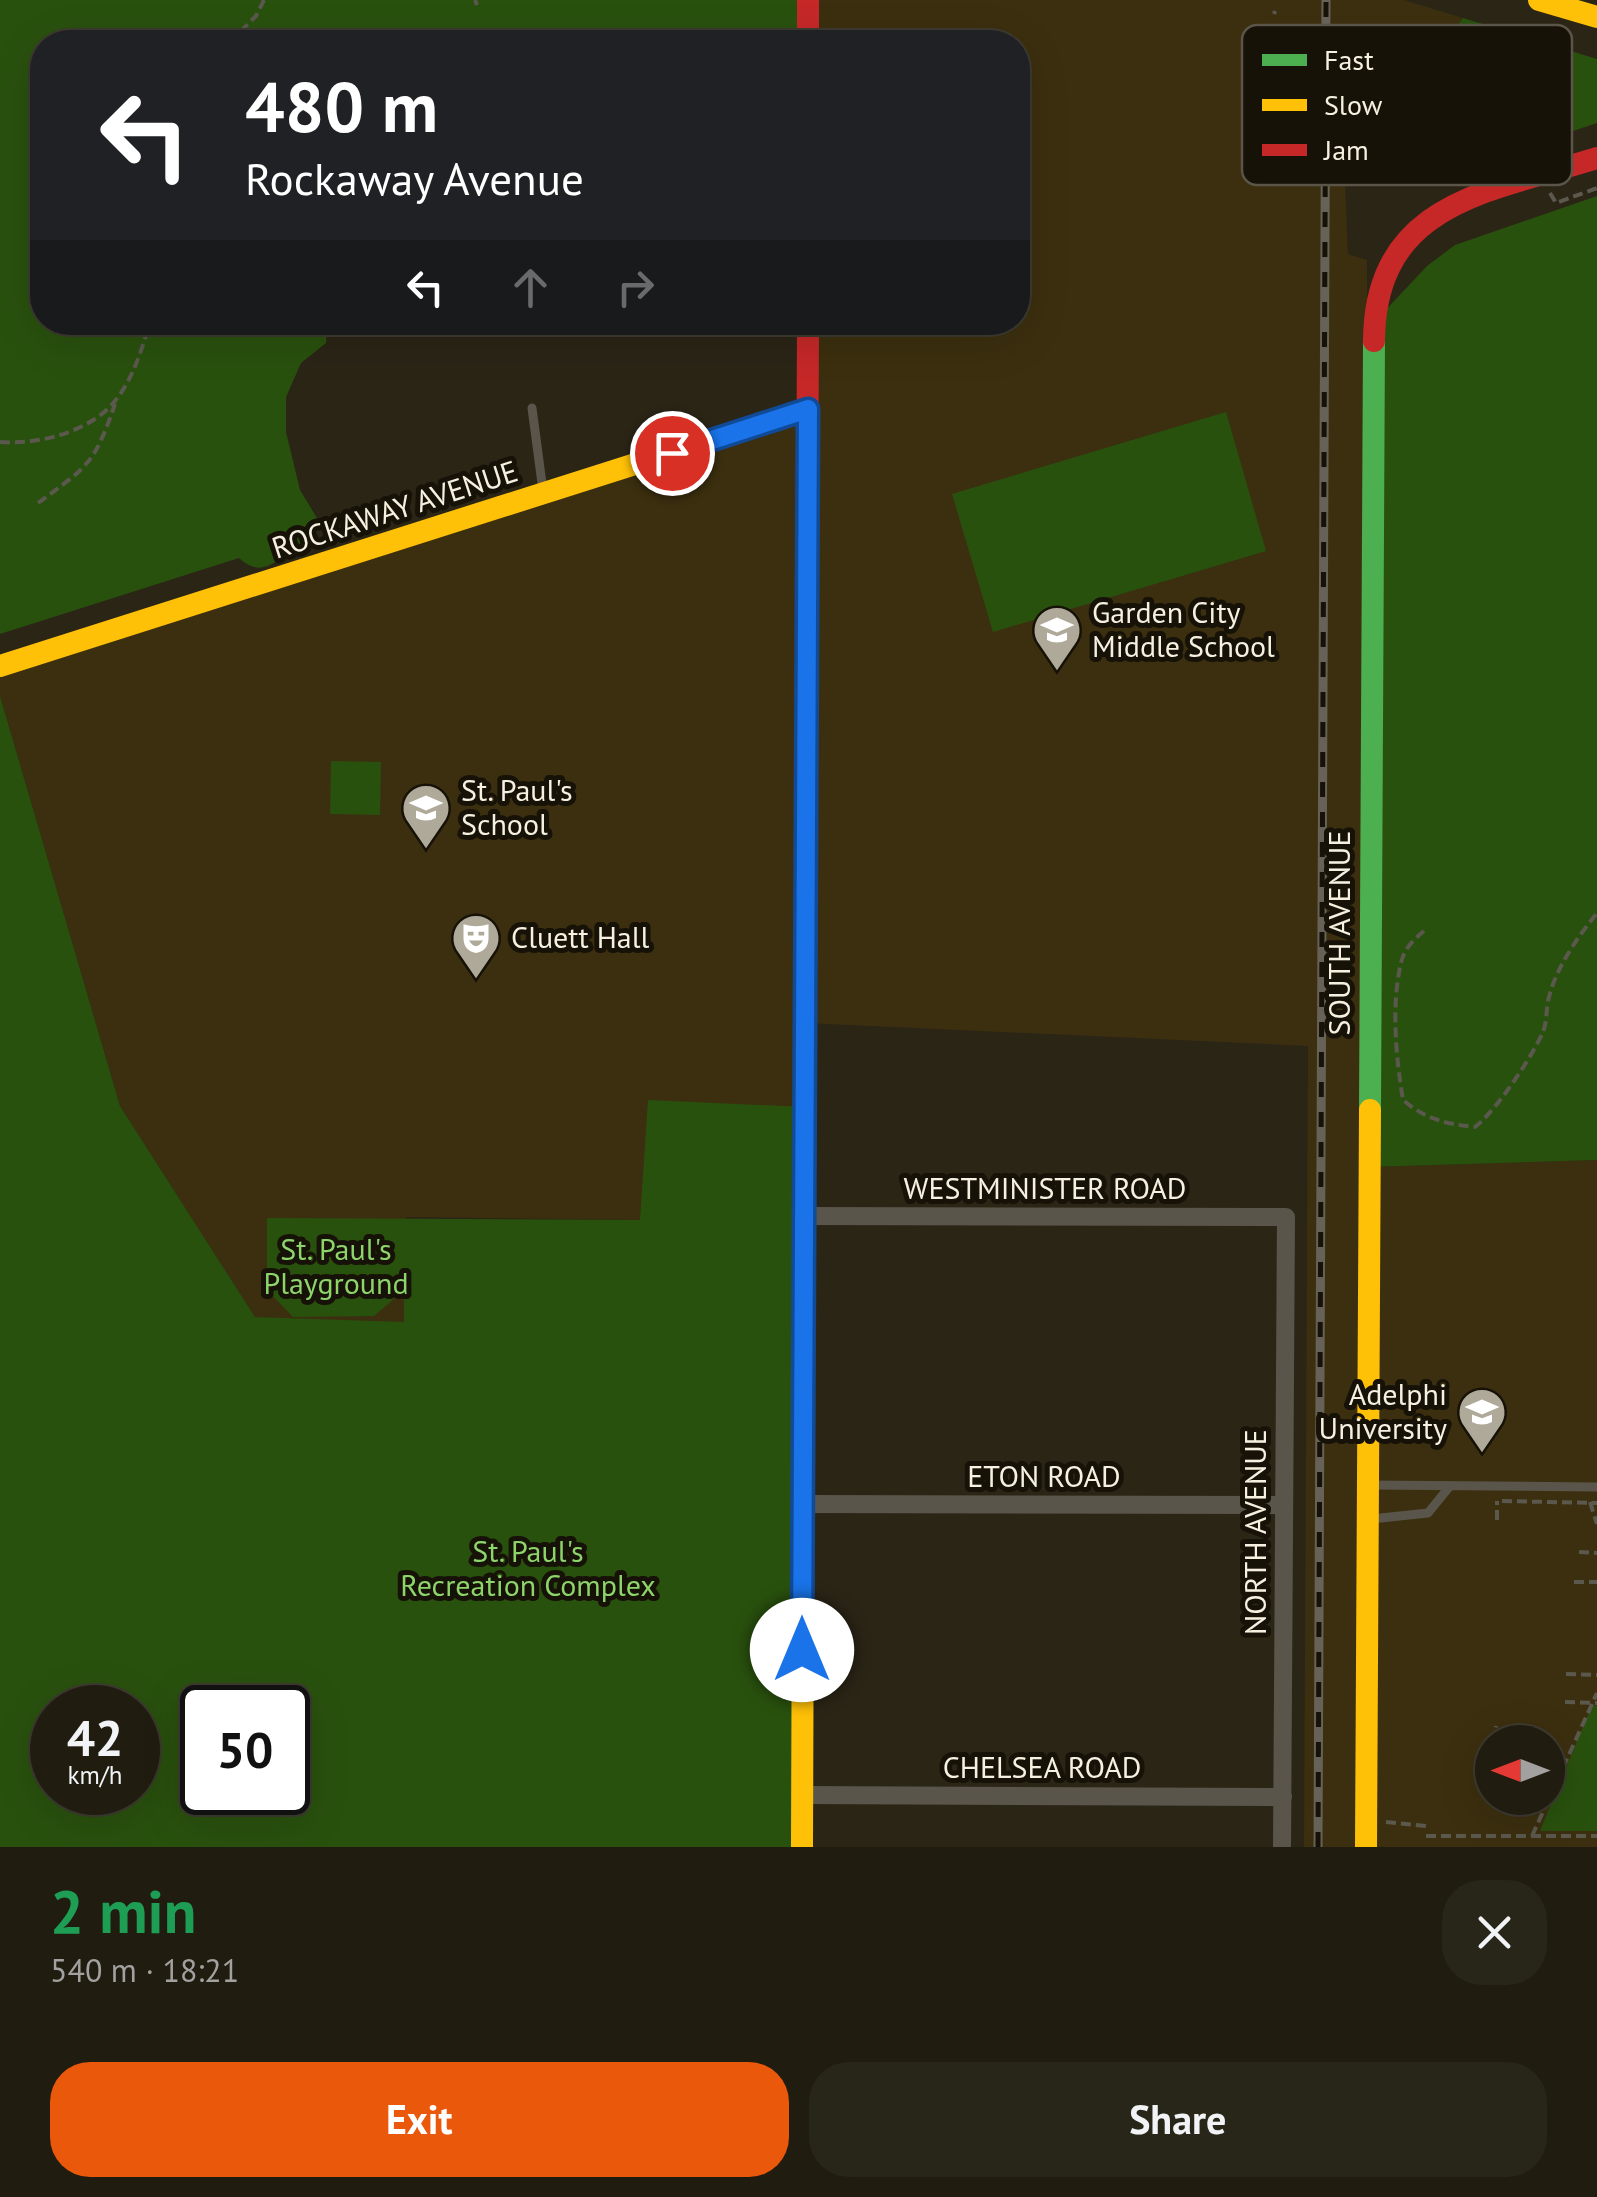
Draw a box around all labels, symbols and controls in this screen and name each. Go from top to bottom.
legend [1242,25,1572,185]
text: Fast [1324,41,1374,78]
text: 480 m [245,61,438,151]
icon: left [80,70,210,200]
text: Slow [1324,86,1383,123]
text: Jam [1323,131,1369,168]
text: Rockaway Avenue [245,149,584,207]
icon: left [398,260,453,315]
icon: ahead [503,260,558,315]
icon: right [608,260,663,315]
pin [630,411,715,496]
icon: arrive [645,426,700,481]
street label: ROCKAWAY AVENUE [267,450,522,567]
place label: Garden City Middle School [1092,592,1275,665]
school or university icon: Garden City Middle School [1031,604,1083,672]
place label: St. Paul's School [461,770,573,843]
school or university icon: St. Paul's School [400,782,452,850]
street label: SOUTH AVENUE [1319,830,1358,1036]
theatre icon: Cluett Hall [450,912,502,980]
place label: Cluett Hall [511,917,649,956]
street label: WESTMINISTER ROAD [904,1168,1186,1207]
park label: St. Paul's Playground [263,1229,409,1302]
place label: Adelphi University [1319,1374,1447,1447]
school or university icon: Adelphi University [1456,1386,1508,1454]
street label: NORTH AVENUE [1235,1429,1274,1635]
street label: ETON ROAD [967,1456,1121,1495]
park label: St. Paul's Recreation Complex [400,1531,656,1604]
position arrow [750,1598,854,1702]
speed limit sign: 50 [180,1685,310,1815]
text: 42 [67,1705,123,1770]
north arrow [1475,1725,1565,1815]
map controls [1475,1725,1565,1815]
street label: CHELSEA ROAD [943,1747,1141,1786]
text: km/h [68,1759,122,1791]
text: 2 min [50,1872,196,1950]
button: close [1442,1880,1547,1985]
text: 540 m · 18:21 [50,1949,239,1991]
button: Exit [50,2062,789,2177]
button: Share [809,2062,1547,2177]

